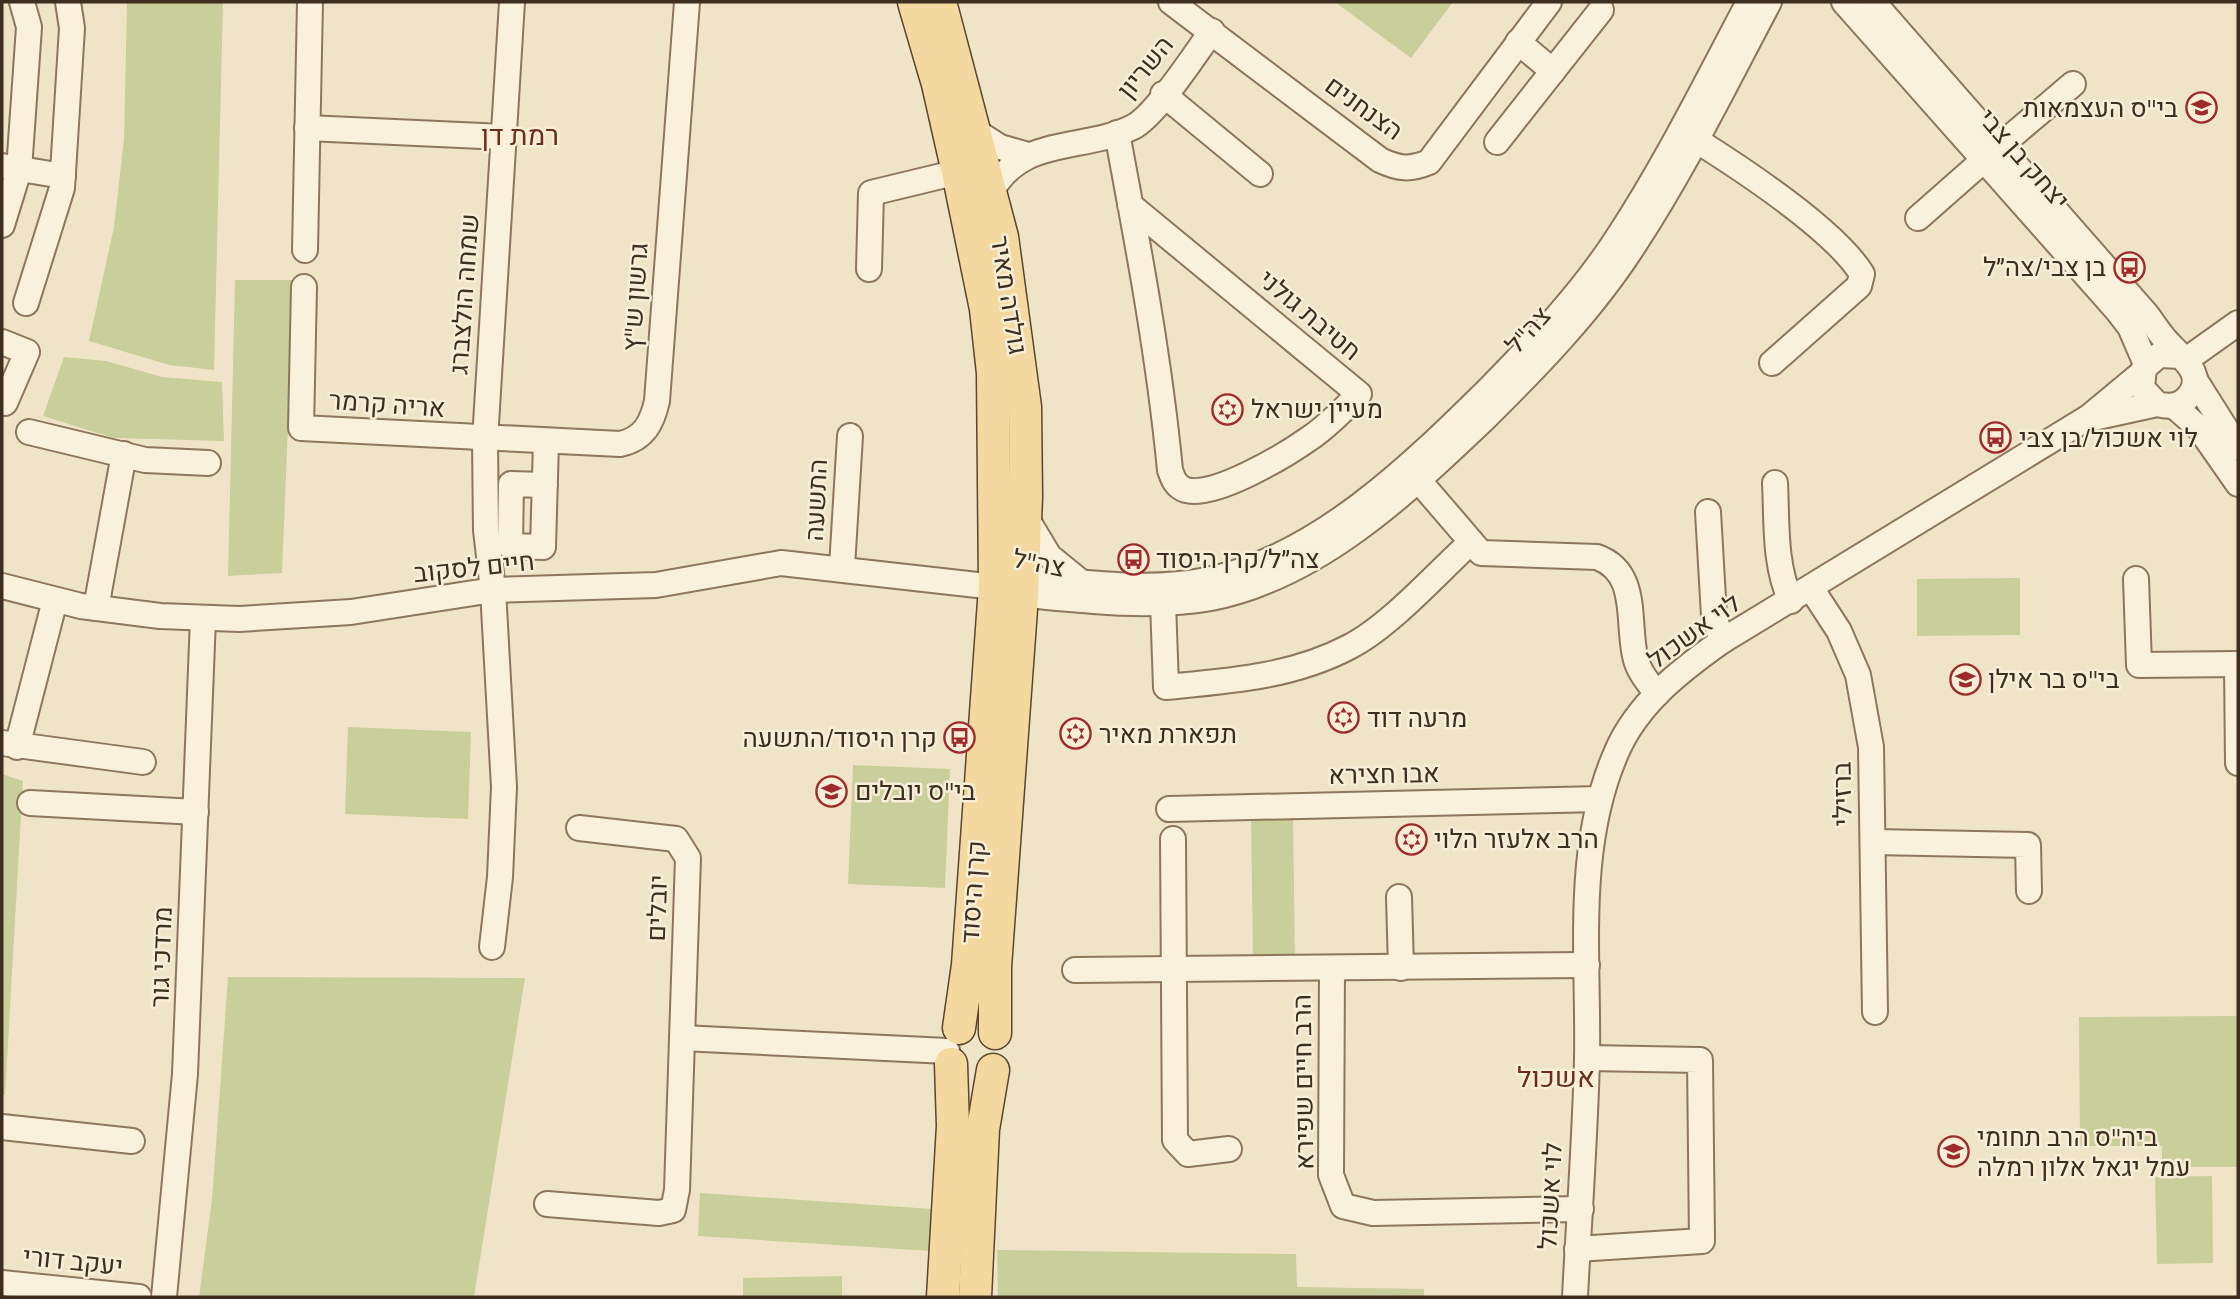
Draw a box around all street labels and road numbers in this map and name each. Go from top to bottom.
street label: השריון [1110,29,1180,105]
street label: הצנחנים [1319,69,1409,147]
street label: יצחק בן צבי [1972,102,2076,216]
street label: שמחה הולצברג [442,213,486,375]
street label: גולדה מאיר [984,233,1034,357]
street label: גרשון ש"ץ [615,242,655,352]
street label: חטיבת גולני [1252,263,1368,367]
street label: צה"ל [1499,300,1557,360]
street label: אריה קרמר [328,384,446,424]
street label: התשעה [798,458,834,542]
street label: צה"ל [1010,542,1068,584]
street label: חיים לסקוב [412,545,536,589]
street label: לוי אשכול [1641,587,1747,675]
street label: אבו חצירא [1328,757,1440,791]
street label: ברזילי [1825,761,1859,827]
street label: קרן היסוד [953,839,993,945]
street label: יובלים [640,874,674,942]
street label: מרדכי גור [143,906,179,1008]
street label: הרב חיים שפירא [1285,994,1321,1170]
street label: לוי אשכול [1531,1142,1569,1250]
street label: יעקב דורי [21,1240,125,1282]

